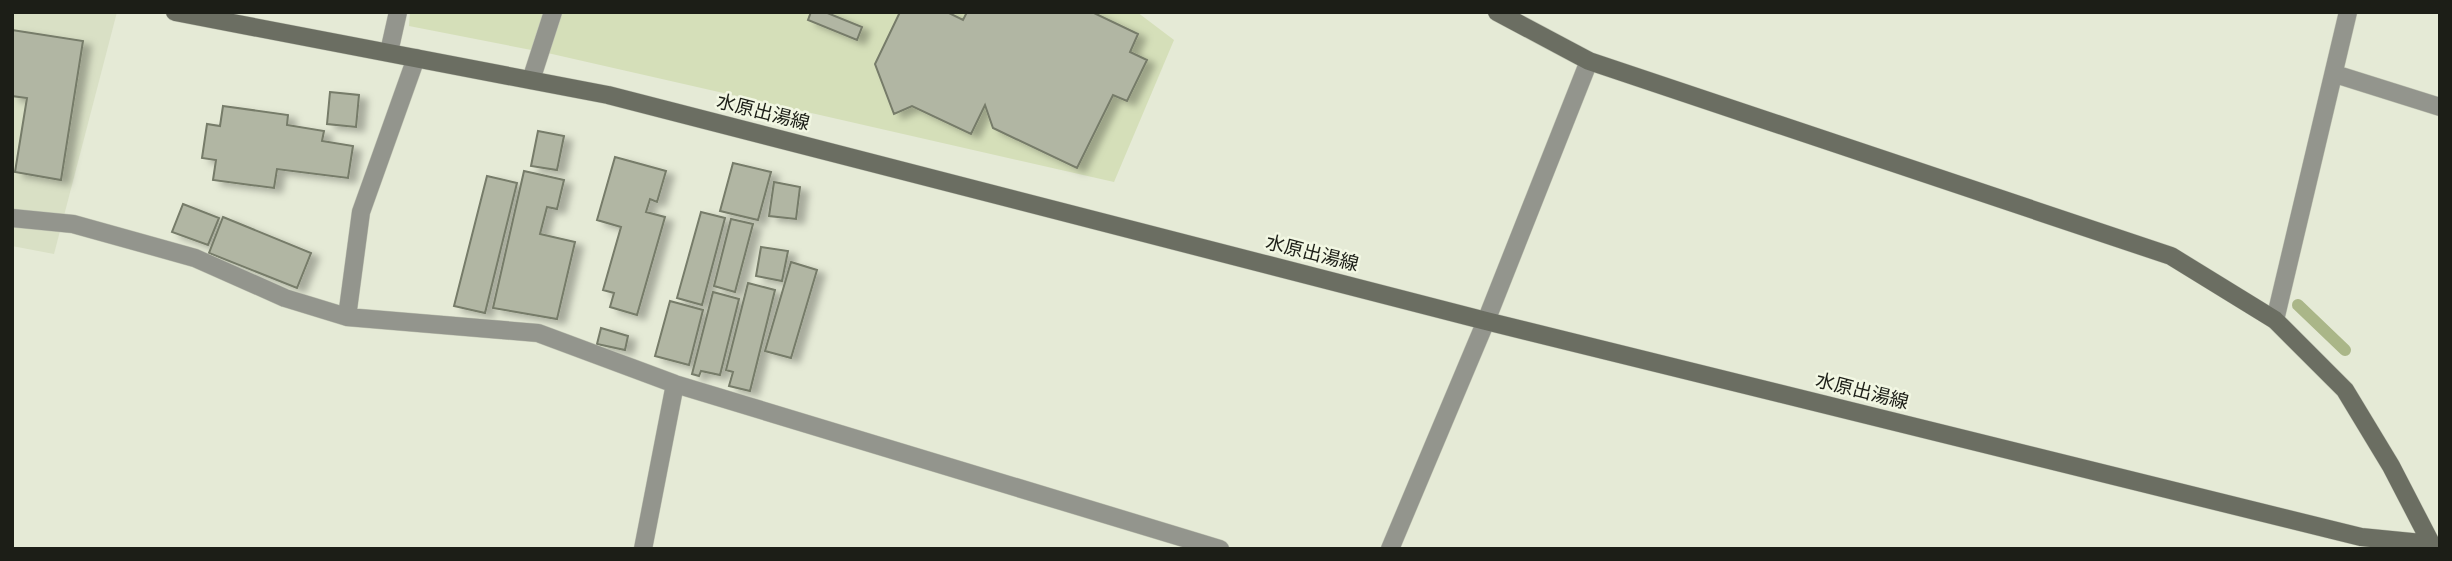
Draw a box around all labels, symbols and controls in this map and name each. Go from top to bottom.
street label: 水原出湯線 [714,88,812,138]
street label: 水原出湯線 [1263,229,1361,279]
street label: 水原出湯線 [1813,367,1911,417]

